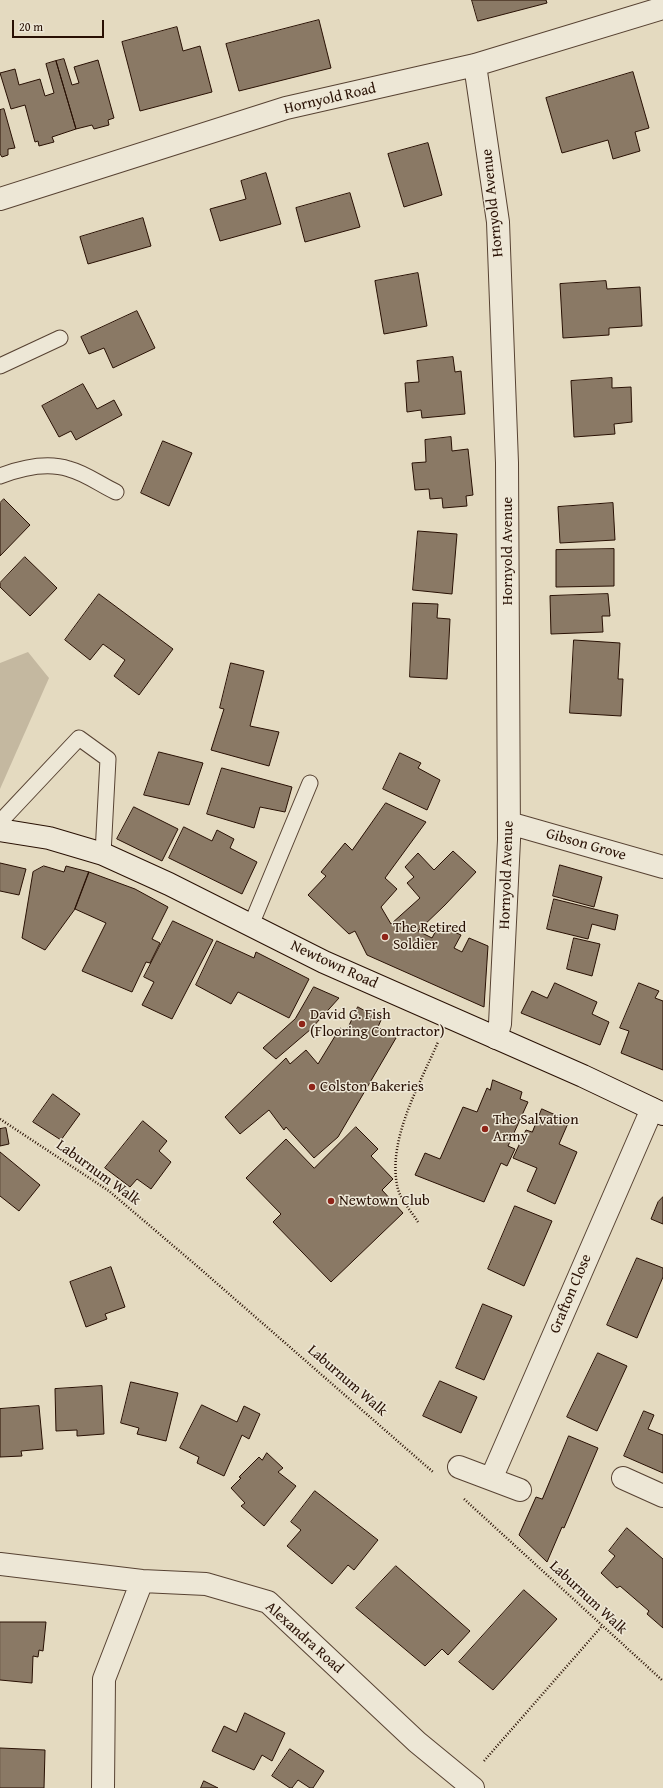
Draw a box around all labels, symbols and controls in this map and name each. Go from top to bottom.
scale bar [14,12,106,38]
text: 20 m [19,18,43,35]
street label: Hornyold Road [282,80,378,118]
street label: Hornyold Avenue [478,148,508,258]
street label: Hornyold Avenue [499,497,517,605]
street label: Hornyold Avenue [496,820,518,930]
street label: Gibson Grove [544,825,628,865]
place label: The Retired Soldier [393,919,466,954]
marker: The Retired Soldier [380,932,390,942]
street label: Newtown Road [288,937,380,993]
place label: David G. Fish (Flooring Contractor) [310,1006,445,1041]
marker: David G. Fish (Flooring Contractor) [297,1019,307,1029]
place label: Colston Bakeries [320,1078,424,1096]
marker: Colston Bakeries [307,1082,317,1092]
place label: The Salvation Army [493,1111,579,1146]
marker: The Salvation Army [480,1124,490,1134]
street label: Laburnum Walk [52,1136,144,1210]
place label: Newtown Club [339,1192,430,1210]
marker: Newtown Club [326,1196,336,1206]
street label: Grafton Close [546,1252,596,1336]
street label: Laburnum Walk [303,1342,391,1420]
street label: Laburnum Walk [545,1557,631,1639]
street label: Alexandra Road [261,1598,347,1678]

